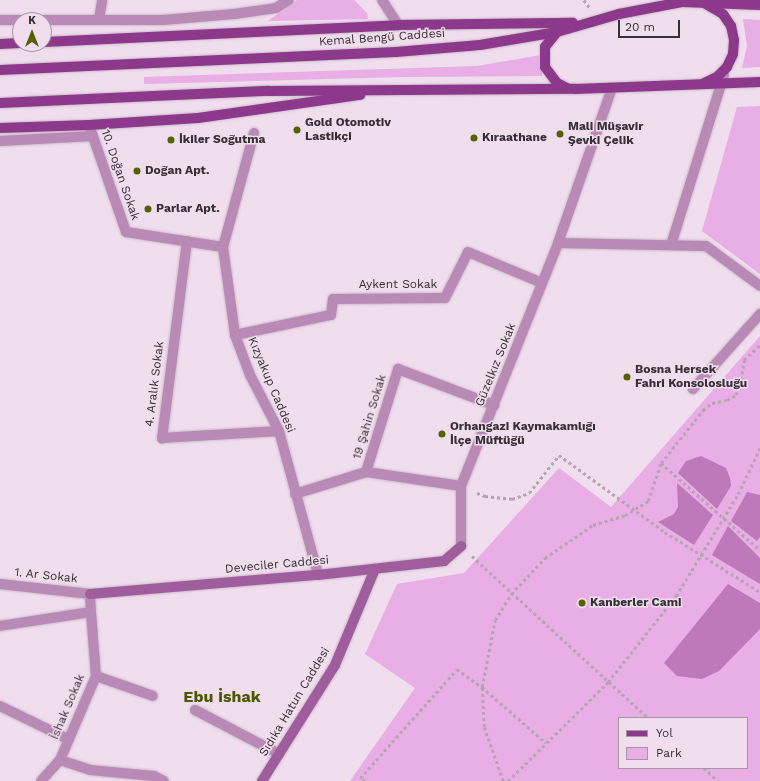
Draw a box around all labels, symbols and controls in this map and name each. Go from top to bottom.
north arrow [12,12,52,52]
scale bar [620,12,682,38]
text: K [28,14,36,27]
text: 20 m [625,20,655,34]
street label: Kemal Bengü Caddesi [318,26,446,50]
place label: Gold Otomotiv Lastikçi [305,116,391,144]
place label: Mali Müşavir Şevki Çelik [568,120,643,148]
marker: Gold Otomotiv Lastikçi [292,125,302,135]
street label: 10. Doğan Sokak [98,128,142,222]
marker: Mali Müşavir Şevki Çelik [555,129,565,139]
place label: Kıraathane [482,131,547,145]
place label: İkiler Soğutma [179,133,266,147]
marker: Kıraathane [469,133,479,143]
marker: İkiler Soğutma [166,135,176,145]
place label: Doğan Apt. [145,164,210,178]
marker: Doğan Apt. [132,166,142,176]
place label: Parlar Apt. [156,202,220,216]
marker: Parlar Apt. [143,204,153,214]
street label: Aykent Sokak [359,278,437,292]
street label: Güzelkız Sokak [473,321,519,409]
street label: Kızyakup Caddesi [244,335,298,435]
street label: 4. Aralık Sokak [143,340,167,428]
place label: Bosna Hersek Fahri Konsolosluğu [635,363,747,391]
marker: Bosna Hersek Fahri Konsolosluğu [622,372,632,382]
street label: 19 Şahin Sokak [350,373,390,461]
place label: Orhangazi Kaymakamlığı İlçe Müftüğü [450,420,596,448]
marker: Orhangazi Kaymakamlığı İlçe Müftüğü [437,429,447,439]
street label: Deveciler Caddesi [224,553,330,577]
street label: 1. Ar Sokak [13,565,79,587]
place label: Kanberler Cami [590,596,682,610]
marker: Kanberler Cami [577,598,587,608]
street label: Sıdıka Hatun Caddesi [257,645,333,759]
street label: İshak Sokak [48,672,88,742]
district label: Ebu İshak [183,687,261,707]
legend [618,717,748,769]
text: Yol [656,726,673,740]
text: Park [656,746,682,760]

